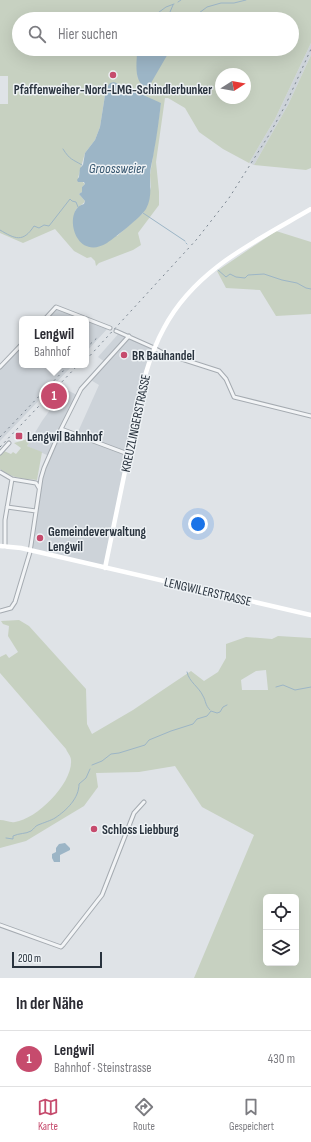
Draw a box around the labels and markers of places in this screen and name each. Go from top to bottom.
marker: Pfaffenweiher-Nord-LMG-Schindlerbunker [108,70,118,80]
place label: Pfaffenweiher-Nord-LMG-Schindlerbunker [14,82,212,98]
place label: BR Bauhandel [132,348,195,364]
marker: BR Bauhandel [119,350,129,360]
pin: 1 [41,381,67,411]
place label: Lengwil Bahnhof [27,429,103,445]
marker: Lengwil Bahnhof [14,431,24,441]
place label: Gemeindeverwaltung Lengwil [48,524,147,555]
marker: Gemeindeverwaltung Lengwil [35,533,45,543]
place label: Schloss Liebburg [102,822,179,838]
marker: Schloss Liebburg [89,824,99,834]

